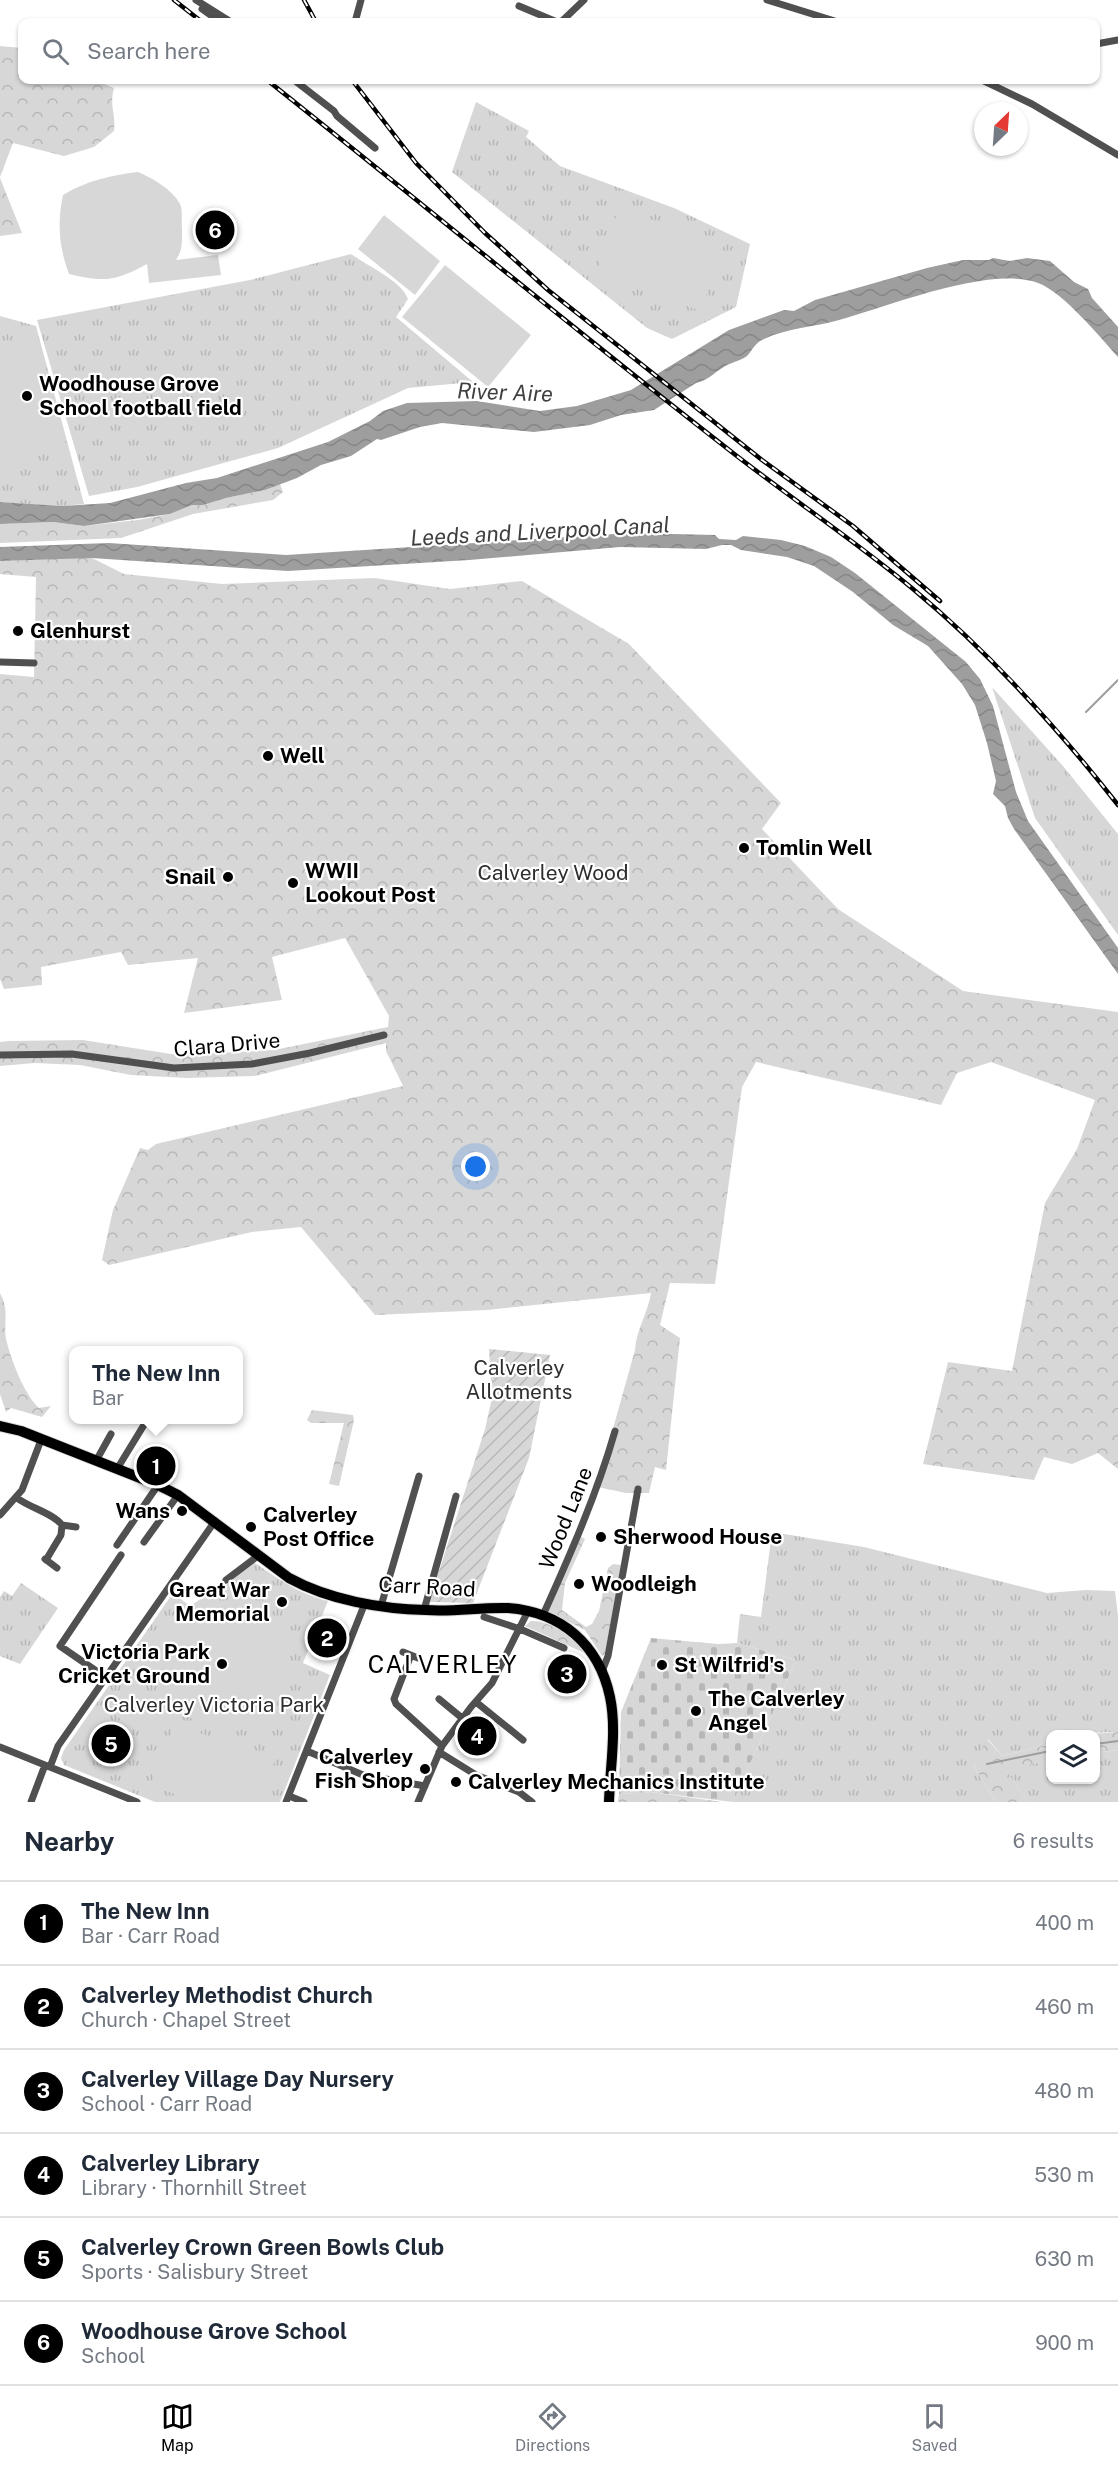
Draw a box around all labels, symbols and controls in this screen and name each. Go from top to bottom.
search box [18,18,1100,84]
icon: search [39,35,72,68]
text: Search here [87,38,211,64]
north arrow [974,102,1028,156]
pin: 6 [196,208,234,252]
place label: Woodhouse Grove School football field [39,371,242,420]
water label: River Aire [456,377,554,407]
marker: Woodhouse Grove School football field [20,389,34,403]
water label: Leeds and Liverpool Canal [410,511,670,551]
place label: Glenhurst [30,618,130,643]
marker: Glenhurst [11,624,25,638]
place label: Well [280,743,325,768]
marker: Well [261,749,275,763]
place label: Tomlin Well [756,835,872,860]
marker: Tomlin Well [737,841,751,855]
place label: WWII Lookout Post [305,858,436,907]
park label: Calverley Wood [477,860,629,885]
place label: Snail [165,864,216,889]
marker: Snail [221,870,235,884]
marker: WWII Lookout Post [286,876,300,890]
street label: Clara Drive [173,1027,281,1062]
your location [461,1152,490,1181]
popup [69,1346,243,1424]
park label: Calverley Allotments [466,1355,572,1404]
text: The New Inn [92,1360,220,1386]
text: Bar [92,1386,124,1410]
pin: 1 [136,1444,176,1488]
street label: Wood Lane [534,1463,597,1573]
place label: Wans [115,1498,170,1523]
place label: Calverley Post Office [263,1502,374,1551]
marker: Wans [175,1504,189,1518]
marker: Calverley Post Office [244,1520,258,1534]
place label: Sherwood House [613,1524,782,1549]
marker: Sherwood House [594,1530,608,1544]
street label: Carr Road [378,1571,476,1602]
place label: Woodleigh [591,1571,697,1596]
place label: Great War Memorial [169,1577,270,1626]
marker: Woodleigh [572,1577,586,1591]
marker: Great War Memorial [275,1595,289,1609]
pin: 2 [308,1616,346,1660]
place label: Victoria Park Cricket Ground [58,1639,210,1688]
district label: CALVERLEY [368,1650,518,1678]
pin: 3 [548,1652,586,1696]
place label: St Wilfrid's [674,1652,784,1677]
marker: Victoria Park Cricket Ground [215,1657,229,1671]
marker: St Wilfrid's [655,1658,669,1672]
place label: The Calverley Angel [708,1686,845,1735]
park label: Calverley Victoria Park [104,1692,325,1717]
marker: The Calverley Angel [689,1704,703,1718]
pin: 4 [458,1714,496,1758]
pin: 5 [92,1722,130,1766]
map controls [1046,1730,1100,1784]
button: layers [1046,1730,1100,1784]
place label: Calverley Fish Shop [314,1744,413,1793]
marker: Calverley Fish Shop [418,1762,432,1776]
place label: Calverley Mechanics Institute [468,1769,765,1794]
marker: Calverley Mechanics Institute [449,1775,463,1789]
text: Nearby [24,1826,114,1857]
text: 6 results [1013,1829,1094,1853]
text: The New Inn [81,1898,209,1924]
text: 1 [39,1911,48,1935]
text: 400 m [1035,1911,1094,1935]
text: Bar · Carr Road [81,1924,220,1948]
text: Calverley Methodist Church [81,1982,373,2008]
text: 2 [37,1995,50,2019]
text: 460 m [1035,1995,1094,2019]
text: Church · Chapel Street [81,2008,291,2032]
text: Calverley Village Day Nursery [81,2066,394,2092]
text: 3 [37,2079,50,2103]
text: 480 m [1034,2079,1094,2103]
text: School · Carr Road [81,2092,252,2116]
text: Calverley Library [81,2150,260,2176]
text: 4 [37,2163,50,2187]
text: 530 m [1034,2163,1094,2187]
text: Library · Thornhill Street [81,2176,307,2200]
text: Calverley Crown Green Bowls Club [81,2234,444,2260]
text: 5 [37,2247,50,2271]
text: 630 m [1035,2247,1094,2271]
text: Sports · Salisbury Street [81,2260,308,2284]
text: Woodhouse Grove School [81,2318,347,2344]
text: 6 [37,2331,50,2355]
text: 900 m [1035,2331,1094,2355]
text: School [81,2344,145,2368]
tab: Map [161,2400,194,2455]
tab: Directions [515,2400,590,2455]
tab: Saved [912,2400,957,2455]

